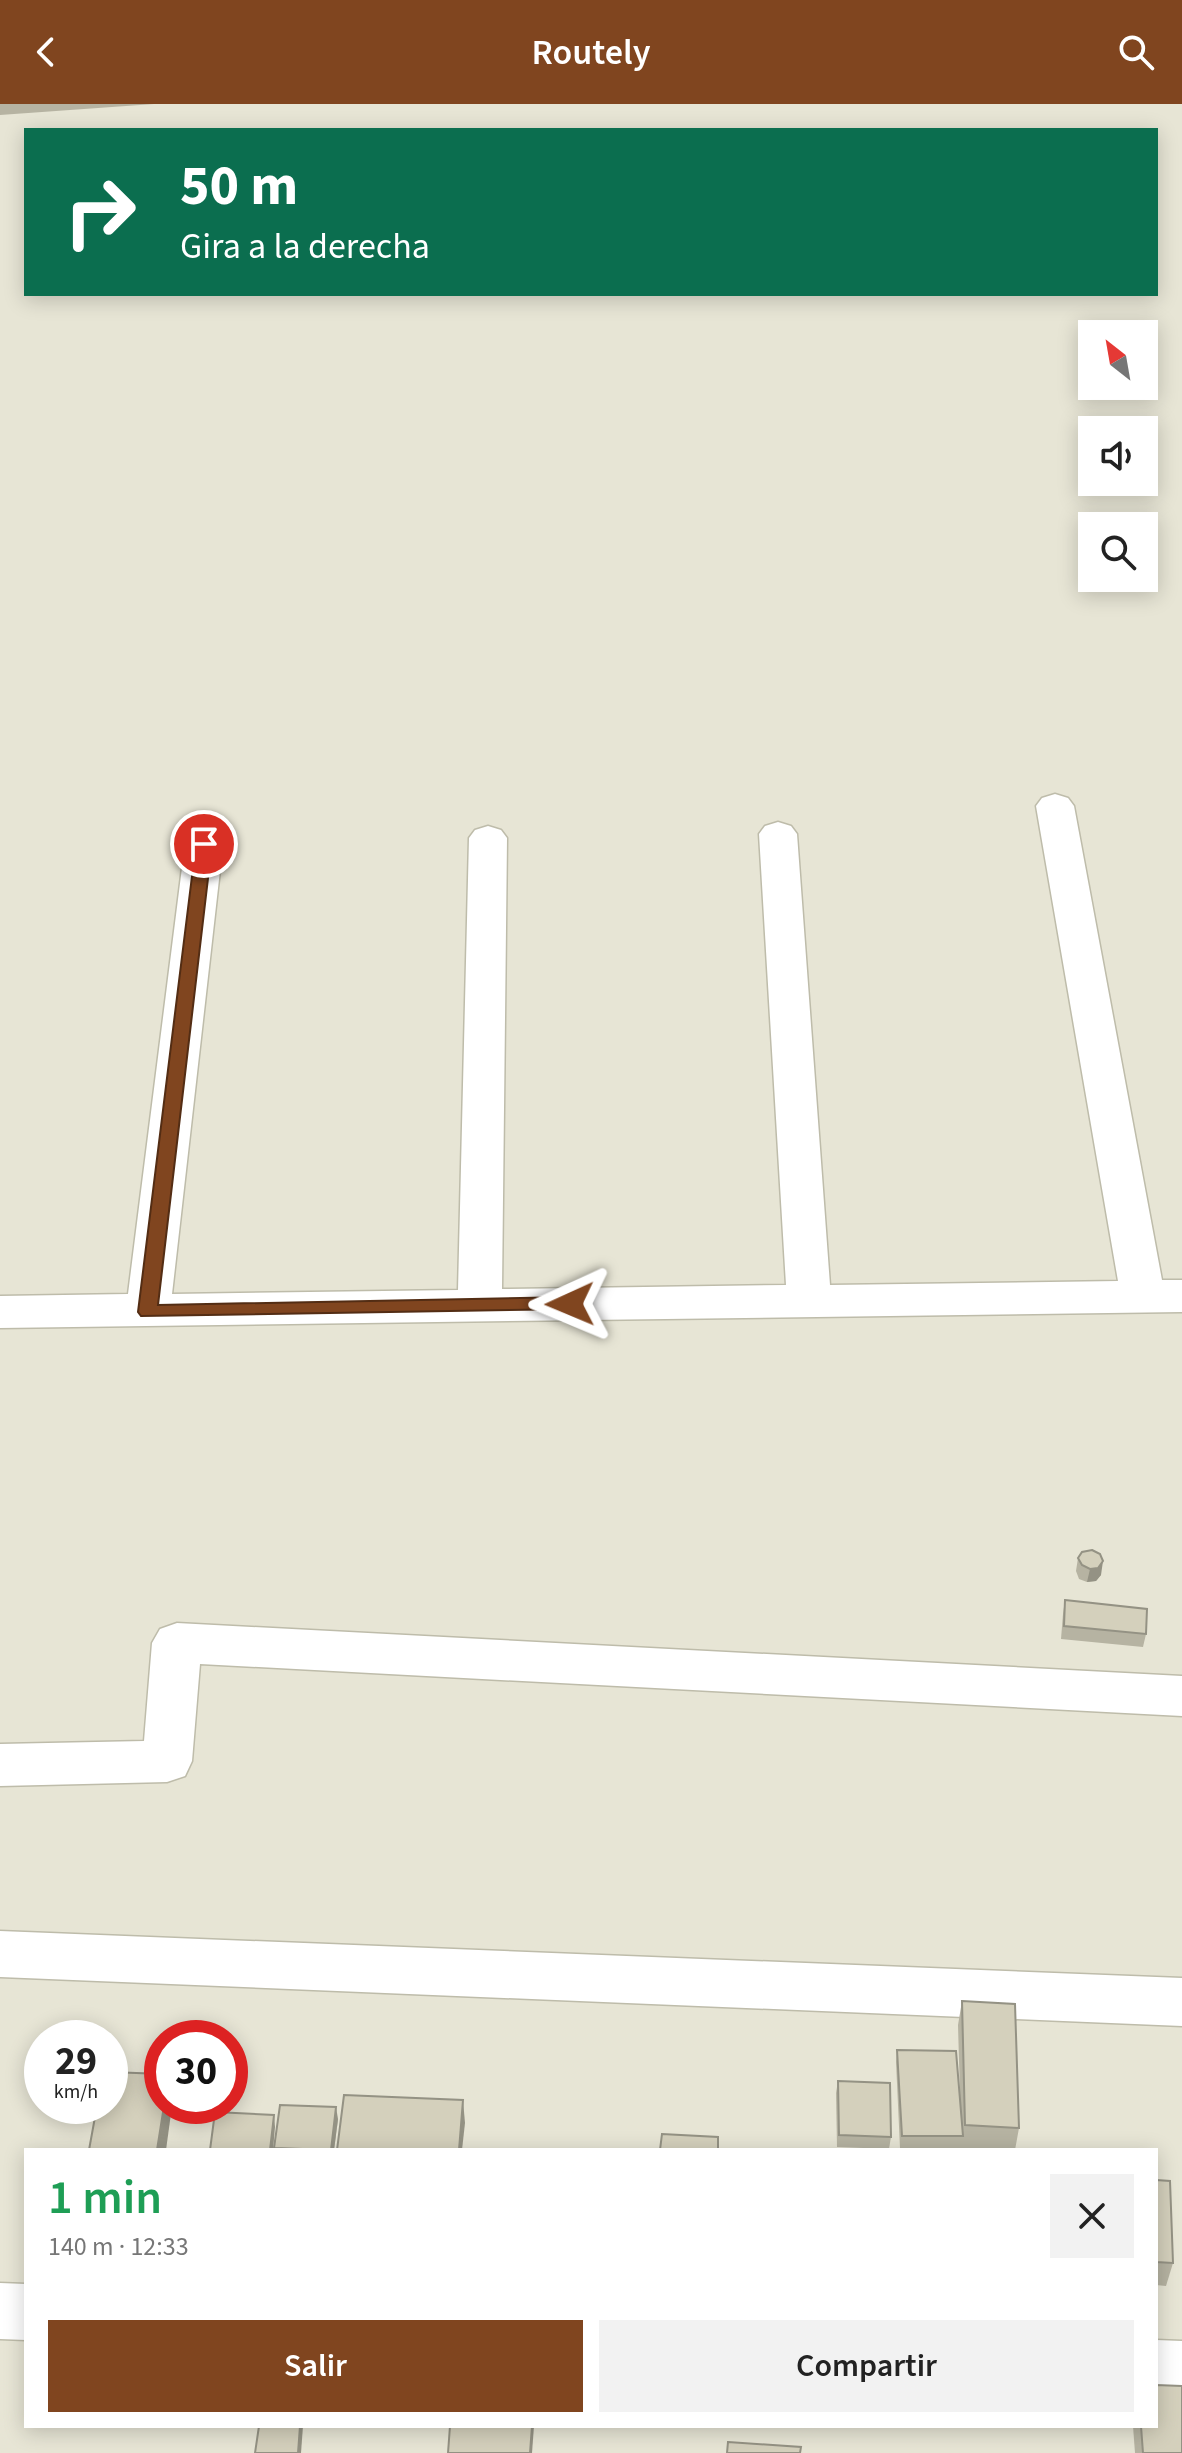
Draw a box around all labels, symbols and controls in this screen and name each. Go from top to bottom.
text: Routely [532,27,650,78]
icon: back [24,30,68,74]
icon: search [1114,30,1158,74]
text: 50 m [180,147,298,226]
icon: right [48,160,152,264]
text: Gira a la derecha [180,221,430,272]
north arrow [1078,320,1158,400]
map controls [1078,320,1158,592]
button: sound [1078,416,1158,496]
button: search [1078,512,1158,592]
pin [170,810,238,878]
icon: arrive [182,822,226,866]
position arrow [528,1262,612,1346]
speed limit sign: 30 [144,2020,248,2124]
text: 29 [55,2033,97,2090]
text: km/h [54,2078,98,2106]
text: 1 min [48,2164,162,2232]
button: close [1050,2174,1134,2258]
text: 140 m · 12:33 [48,2228,189,2265]
button: Salir [48,2320,583,2412]
button: Compartir [599,2320,1134,2412]

